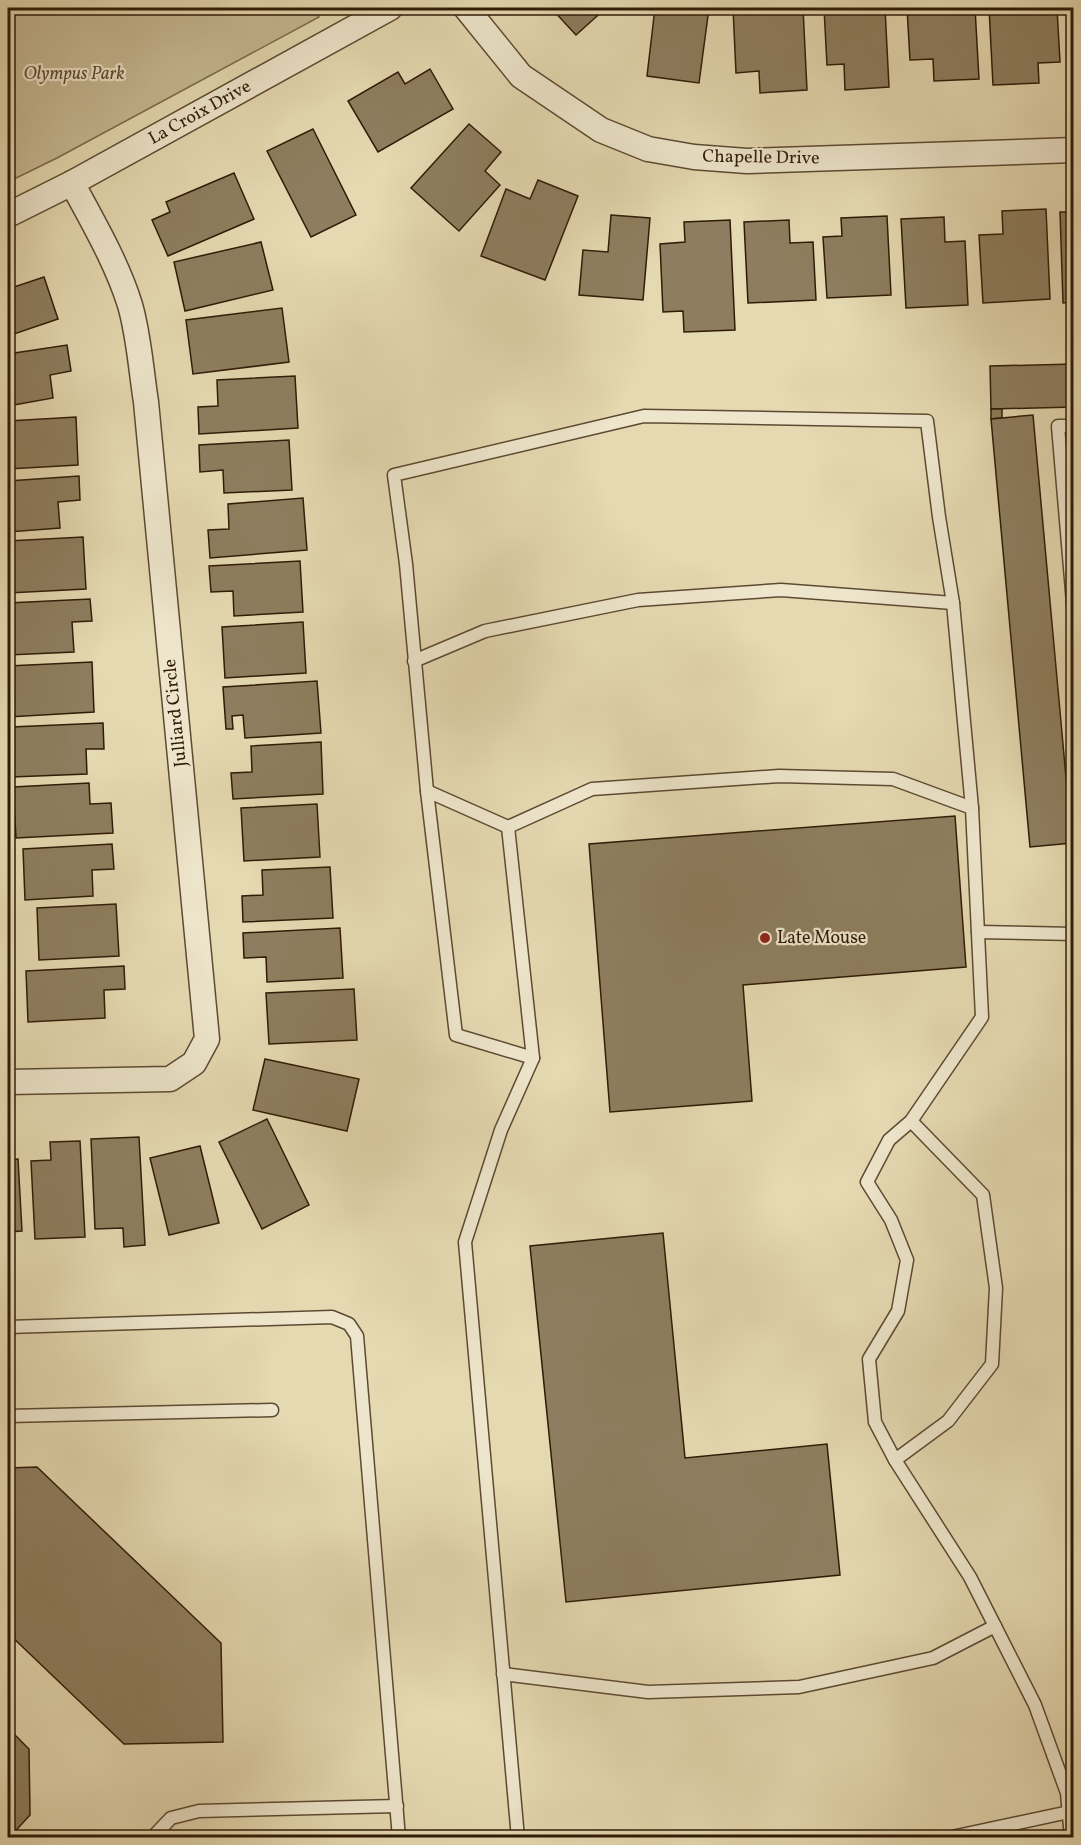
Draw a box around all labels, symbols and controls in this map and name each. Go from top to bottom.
park label: Olympus Park [23,62,125,87]
street label: La Croix Drive [144,74,256,152]
street label: Chapelle Drive [702,144,820,172]
street label: Julliard Circle [158,658,194,768]
place label: Late Mouse [777,926,866,951]
marker: Late Mouse [758,931,772,945]

